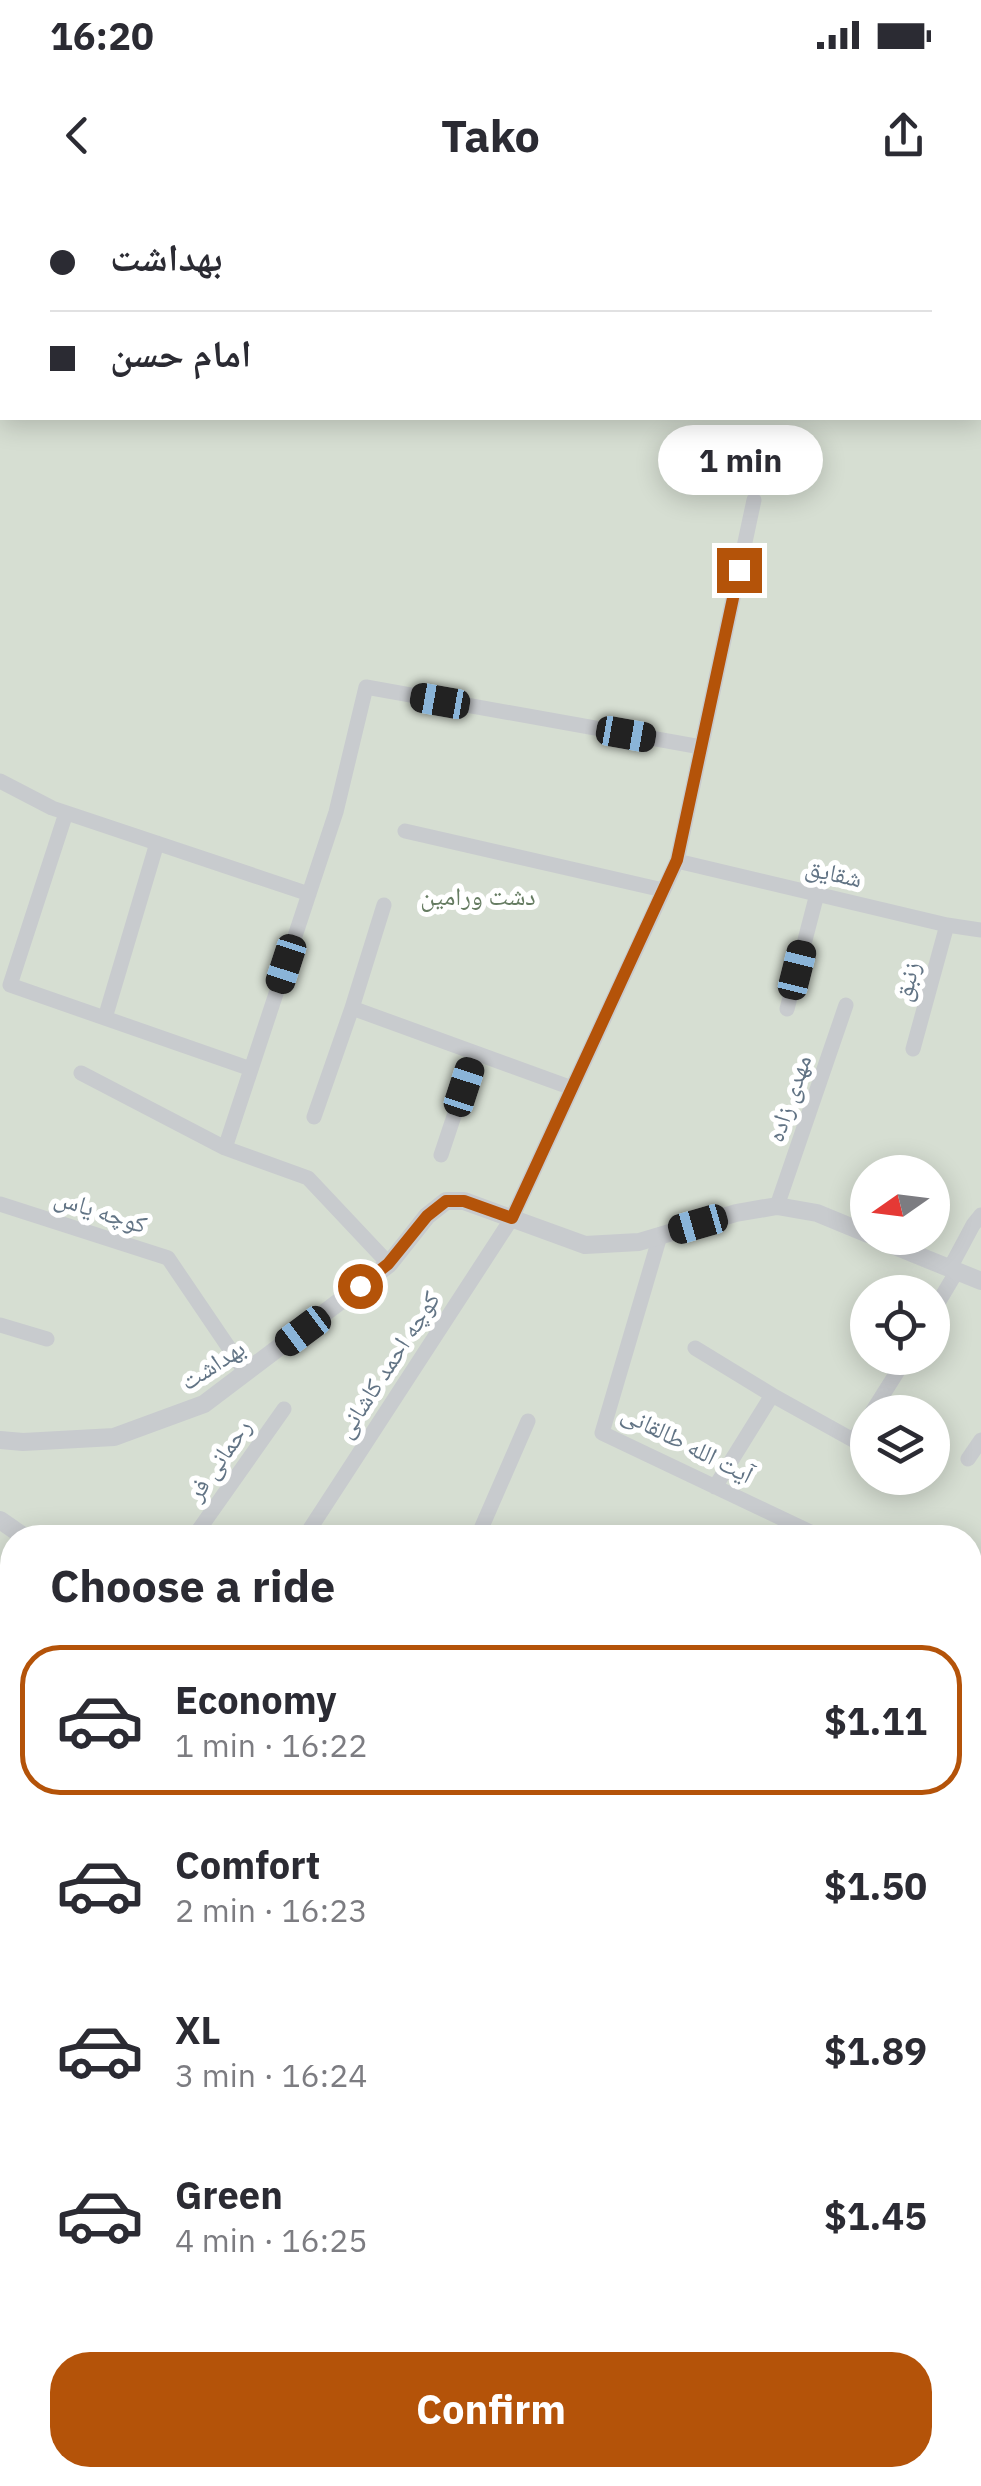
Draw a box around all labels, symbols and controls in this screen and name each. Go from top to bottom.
text: 16:20 [50,11,154,60]
text: Tako [441,106,540,164]
icon: back [50,108,105,163]
icon: share [876,108,931,163]
text: بهداشت [110,232,222,281]
text: امام حسن [110,328,252,377]
callout: 1 min [656,425,822,495]
text: 1 min [699,439,782,481]
route end [717,548,762,593]
car [408,681,472,721]
car [594,714,658,754]
street label: شقایق [802,850,866,894]
park label: دشت ورامین [420,879,536,912]
car [262,931,310,997]
car [775,937,819,1003]
street label: زنبق [885,957,927,1005]
street label: مهدی زاده [758,1050,818,1146]
car [440,1054,488,1120]
north arrow [850,1155,950,1255]
map controls [850,1155,950,1495]
street label: کوچه یاس [51,1180,151,1240]
car [665,1201,731,1247]
route start [338,1264,383,1309]
button: locate [850,1275,950,1375]
street label: کوچه احمد کاشانی [327,1284,447,1444]
car [270,1301,336,1361]
street label: بهداشت [173,1331,251,1397]
button: layers [850,1395,950,1495]
street label: آیت الله طالقانی [617,1396,760,1491]
street label: رحمانی فر [177,1412,258,1507]
text: Choose a ride [50,1556,335,1614]
icon: car [55,1675,145,1765]
text: Economy [175,1675,337,1724]
text: $1.11 [824,1696,927,1745]
text: 1 min · 16:22 [175,1724,368,1766]
icon: car [55,1840,145,1930]
text: Comfort [175,1840,320,1889]
text: $1.50 [824,1861,927,1910]
text: 2 min · 16:23 [175,1889,368,1931]
icon: car [55,2005,145,2095]
text: XL [175,2005,221,2054]
text: $1.89 [824,2026,927,2075]
text: 3 min · 16:24 [175,2054,368,2096]
icon: car [55,2170,145,2260]
text: Green [175,2170,283,2219]
text: $1.45 [824,2191,927,2240]
text: 4 min · 16:25 [175,2219,368,2261]
button: Confirm [50,2352,932,2467]

